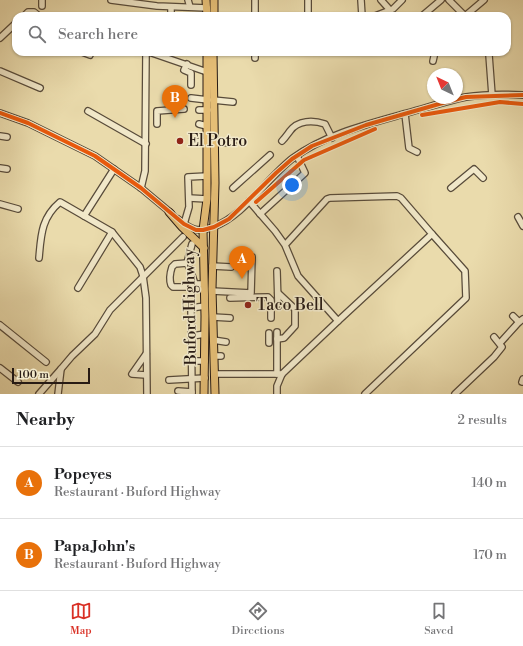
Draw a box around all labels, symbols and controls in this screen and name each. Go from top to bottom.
search box [12,12,511,56]
icon: search [26,23,48,45]
text: Search here [58,25,138,44]
north arrow [427,68,463,104]
pin: B [162,85,188,118]
place label: El Potro [188,131,247,151]
marker: El Potro [175,136,185,146]
your location [282,175,302,195]
pin: A [229,246,255,279]
street label: Buford Highway [179,248,201,367]
place label: Taco Bell [256,295,324,315]
marker: Taco Bell [243,300,253,310]
scale bar [12,366,90,385]
text: 100 m [18,368,49,382]
text: Nearby [16,409,75,431]
text: 2 results [458,412,507,428]
text: Popeyes [54,465,112,484]
text: A [24,475,34,491]
text: 140 m [471,475,507,491]
text: Restaurant · Buford Highway [54,484,221,500]
text: Papa John's [54,537,135,556]
text: B [24,547,34,563]
text: 170 m [473,547,507,563]
text: Restaurant · Buford Highway [54,556,221,572]
tab: Map [70,600,92,638]
tab: Directions [232,600,285,638]
tab: Saved [424,600,453,638]

